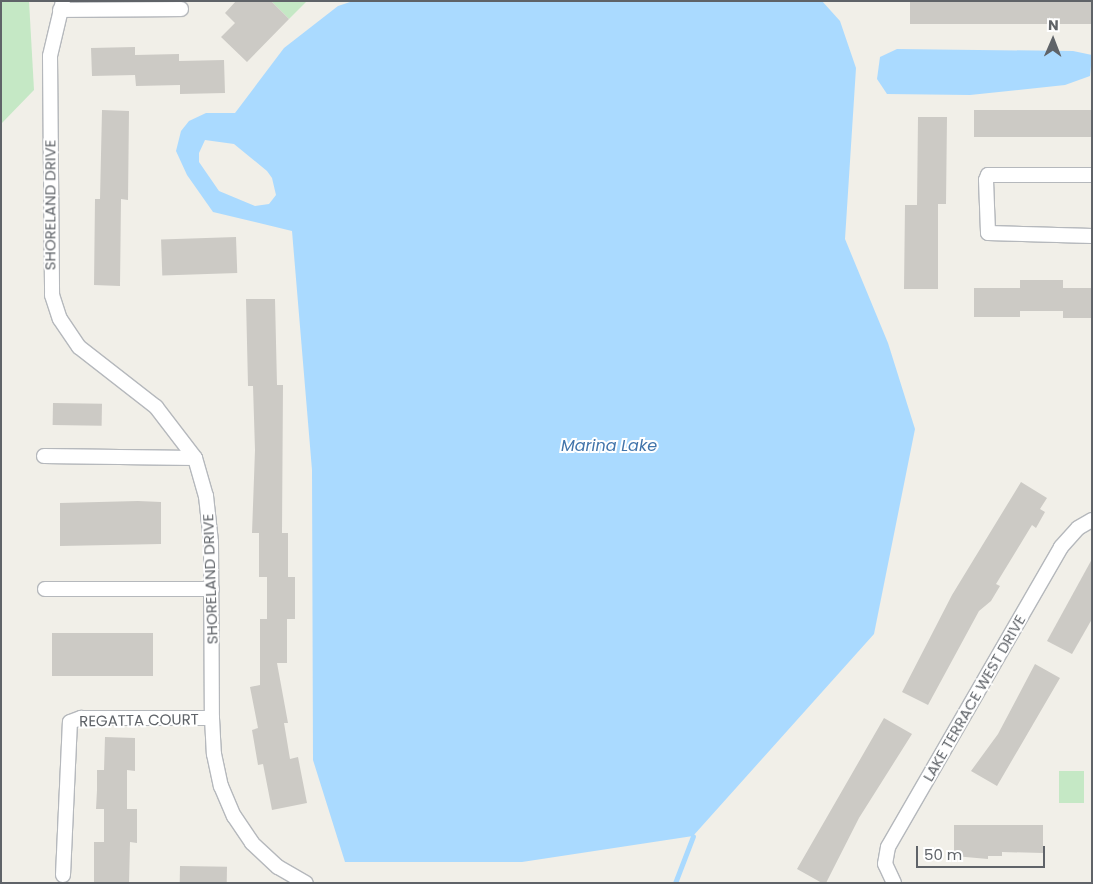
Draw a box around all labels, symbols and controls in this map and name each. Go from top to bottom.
north arrow [1028,15,1078,65]
text: N [1048,15,1059,35]
street label: SHORELAND DRIVE [41,140,59,270]
water label: Marina Lake [561,436,657,456]
street label: SHORELAND DRIVE [199,513,221,645]
street label: LAKE TERRACE WEST DRIVE [919,612,1029,784]
street label: REGATTA COURT [79,710,199,730]
scale bar [918,836,1047,868]
text: 50 m [924,844,962,865]

